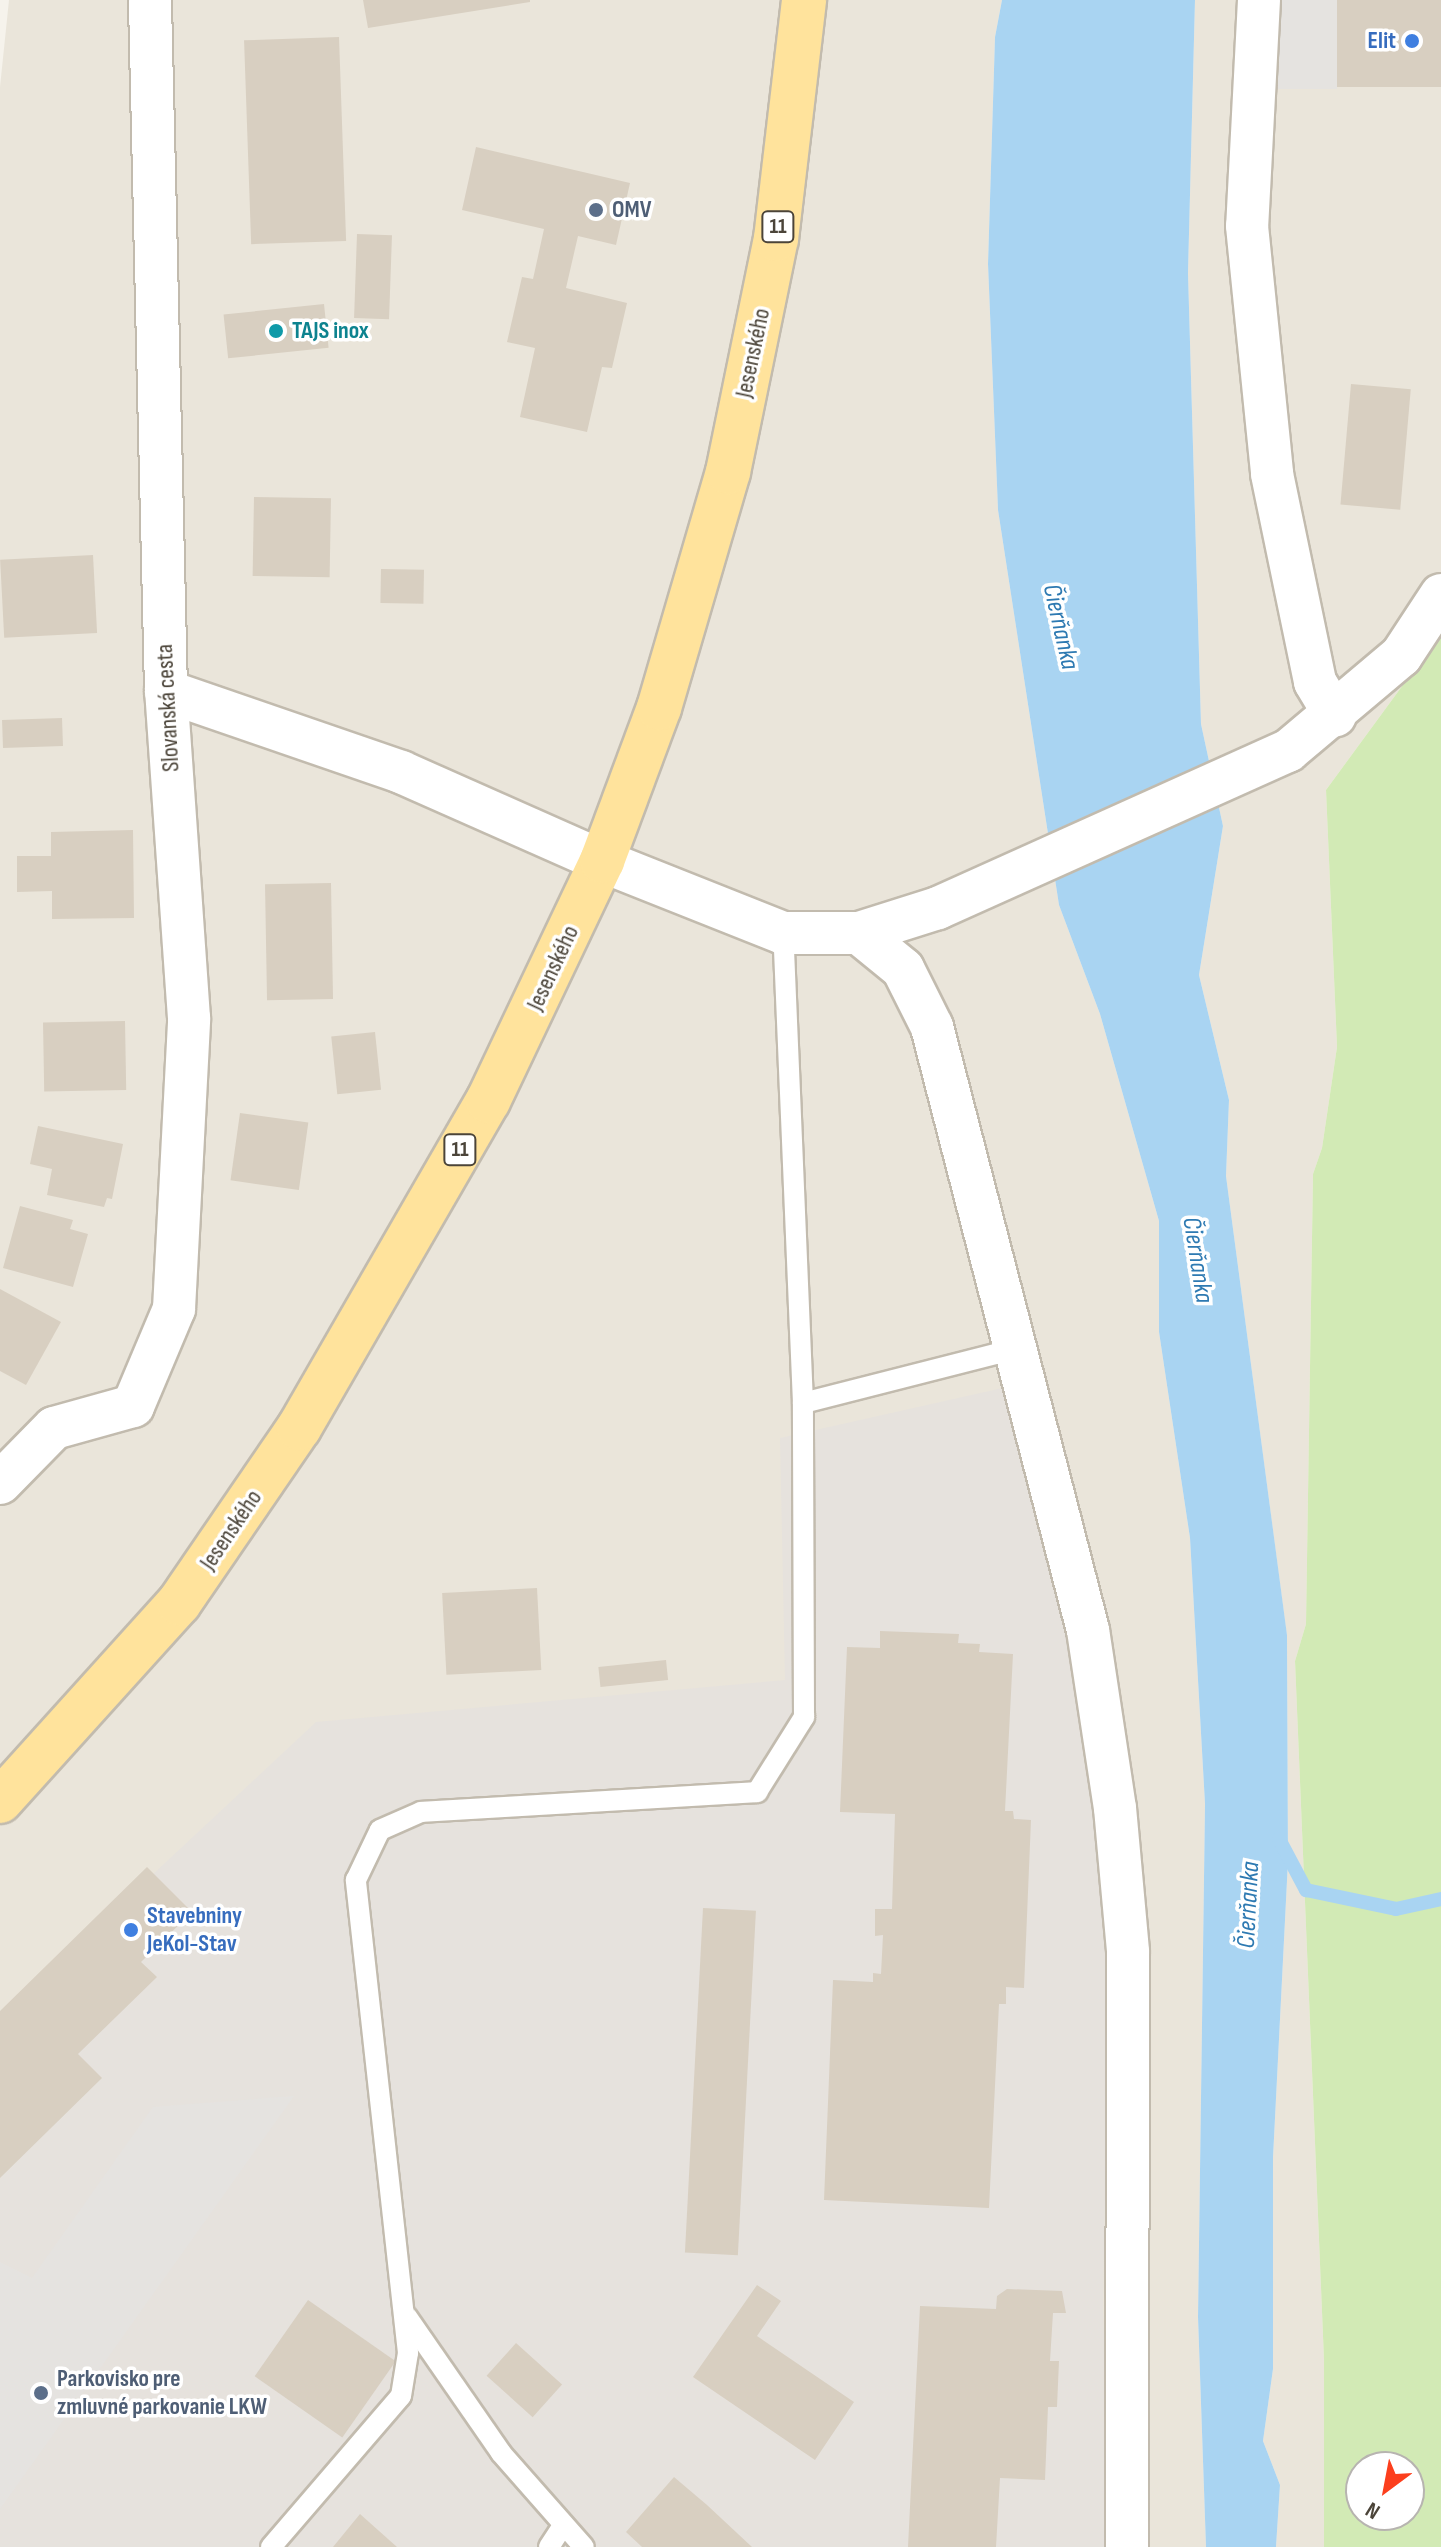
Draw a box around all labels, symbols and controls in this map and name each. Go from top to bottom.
place label: Elit [1368,27,1396,55]
marker: Elit [1403,32,1421,50]
place label: OMV [612,196,651,224]
marker: OMV [587,201,605,219]
road number: 11 [760,209,796,245]
street label: Jesenského [730,306,776,400]
place label: TAJS inox [292,317,369,345]
marker: TAJS inox [267,322,285,340]
water label: Čierňanka [1035,581,1085,673]
street label: Slovanská cesta [150,643,186,773]
street label: Jesenského [521,921,585,1015]
road number: 11 [442,1132,478,1168]
water label: Čierňanka [1175,1215,1219,1305]
street label: Jesenského [194,1484,268,1576]
water label: Čierňanka [1231,1861,1267,1949]
place label: Stavebniny JeKol-Stav [147,1902,242,1958]
marker: Stavebniny JeKol-Stav [122,1921,140,1939]
place label: Parkovisko pre zmluvné parkovanie LKW [57,2365,267,2421]
marker: Parkovisko pre zmluvné parkovanie LKW [32,2384,50,2402]
north arrow [1345,2451,1425,2531]
text: N [1361,2496,1385,2525]

